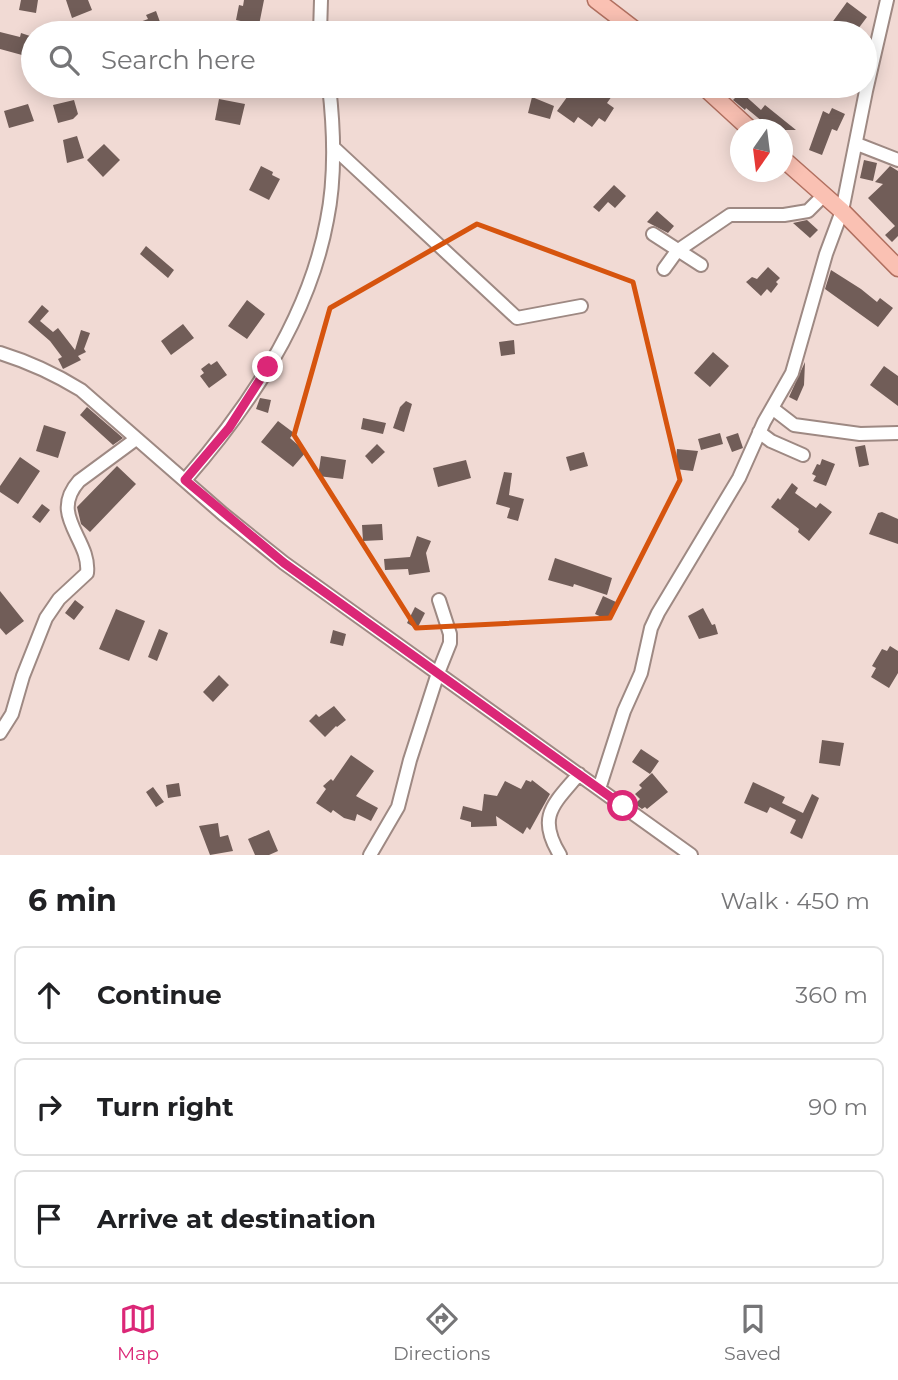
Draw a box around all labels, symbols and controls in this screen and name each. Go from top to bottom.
search box [21,21,877,98]
icon: search [45,41,83,79]
text: Search here [101,44,256,76]
north arrow [730,119,793,182]
route end [252,351,283,382]
route start [607,790,638,821]
text: 6 min [28,882,117,919]
text: Walk · 450 m [721,887,870,915]
icon: ahead [30,976,68,1014]
text: Continue [97,979,222,1011]
text: 360 m [795,981,868,1009]
icon: right [30,1088,68,1126]
text: Turn right [97,1091,233,1123]
text: 90 m [808,1093,868,1121]
icon: arrive [30,1200,68,1238]
text: Arrive at destination [97,1203,376,1235]
tab: Map [117,1300,159,1365]
tab: Directions [393,1300,490,1365]
tab: Saved [724,1300,781,1365]

